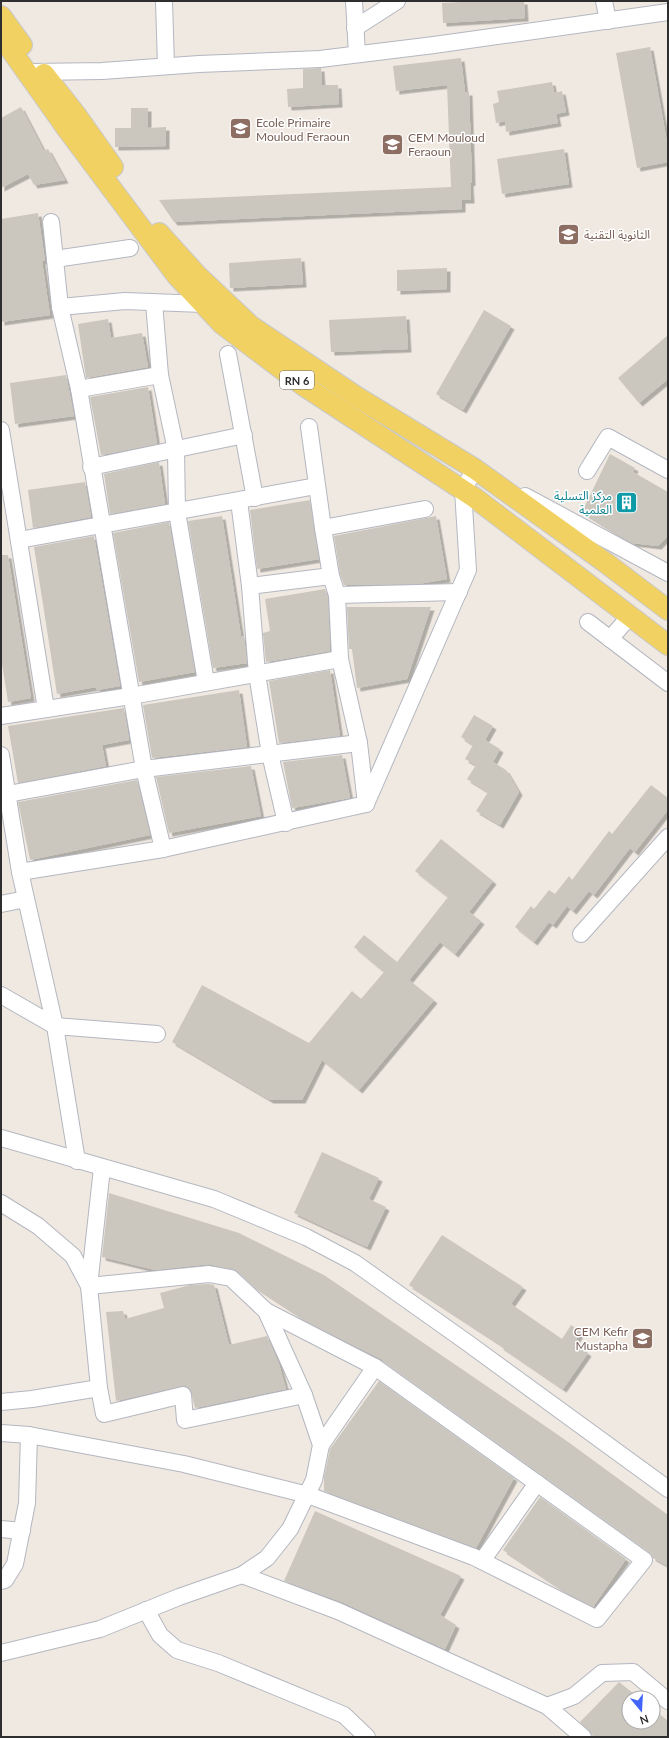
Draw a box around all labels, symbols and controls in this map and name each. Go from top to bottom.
place label: Ecole Primaire Mouloud Feraoun [256,115,350,144]
school or university icon: Ecole Primaire Mouloud Feraoun [228,116,254,142]
place label: CEM Mouloud Feraoun [408,130,485,159]
school or university icon: CEM Mouloud Feraoun [379,131,405,157]
school or university icon: الثانوية التقنية [555,221,581,247]
place label: الثانوية التقنية [584,227,650,242]
road number: RN 6 [280,371,314,389]
place label: مركز التسلية العلمية [554,488,612,517]
building icon: مركز التسلية العلمية [614,489,640,515]
place label: CEM Kefir Mustapha [574,1324,629,1353]
school or university icon: CEM Kefir Mustapha [630,1325,656,1351]
north arrow [621,1690,661,1730]
text: N [638,1712,650,1727]

